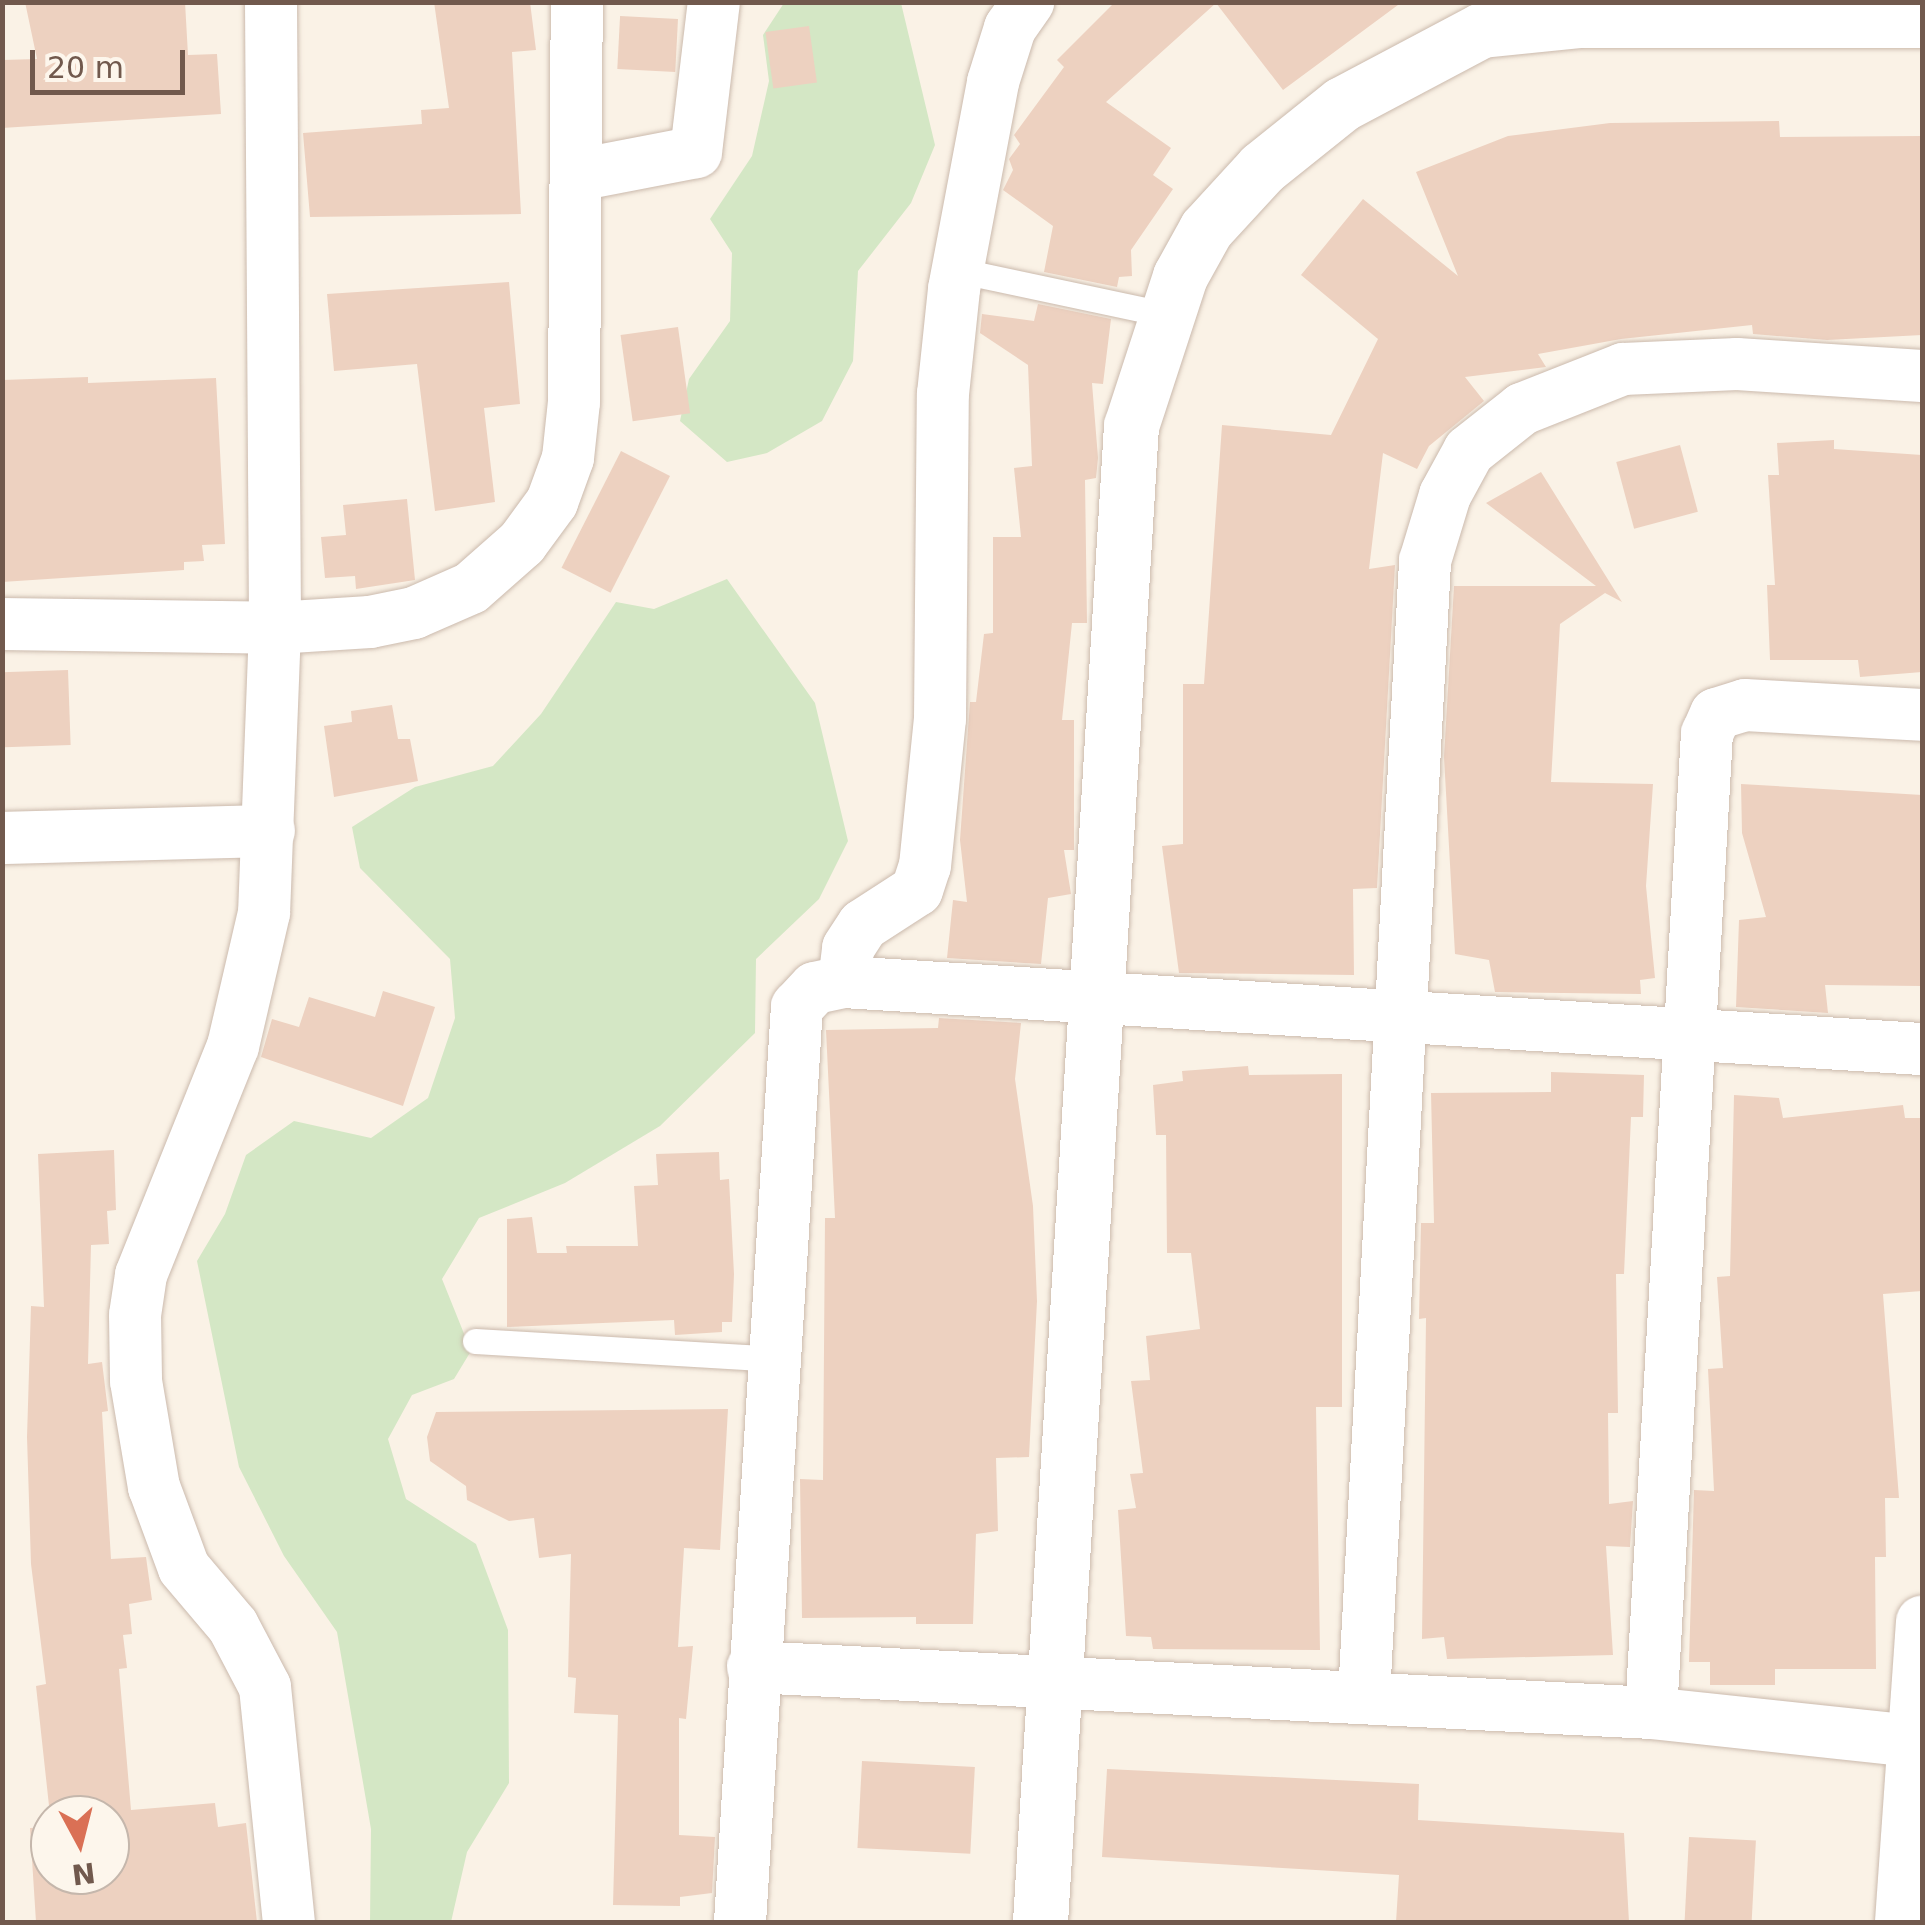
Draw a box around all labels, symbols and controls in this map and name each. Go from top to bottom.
scale bar [35,30,190,92]
text: 20 m [47,50,124,85]
north arrow [30,1795,130,1895]
text: N [70,1855,97,1891]

